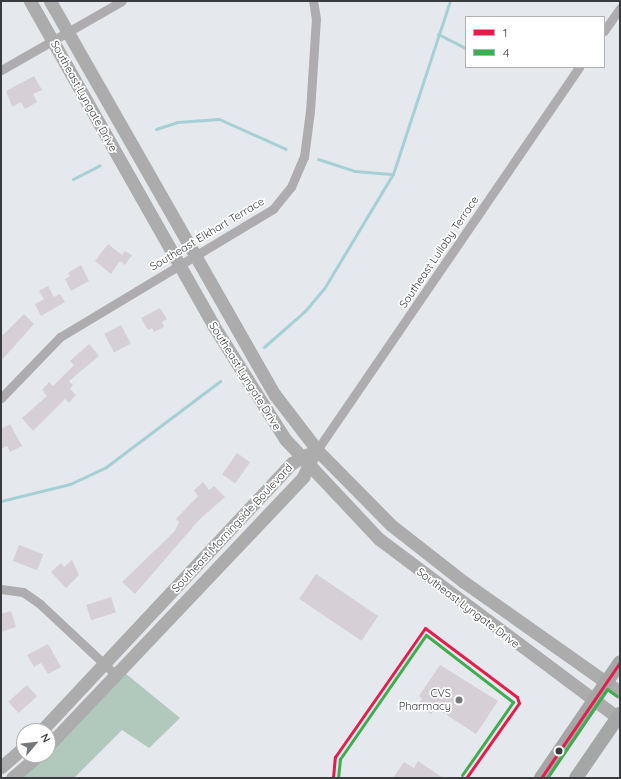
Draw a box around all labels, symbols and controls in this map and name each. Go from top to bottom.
legend [465,16,605,68]
text: 1 [503,25,507,40]
street label: Southeast Lyngate Drive [48,38,120,154]
text: 4 [503,45,509,60]
street label: Southeast Lullaby Terrace [397,194,481,310]
street label: Southeast Elkhart Terrace [148,195,266,273]
street label: Southeast Lyngate Drive [206,320,284,432]
street label: Southeast Morningside Boulevard [169,461,295,595]
street label: Southeast Lyngate Drive [414,565,522,651]
place label: CVS Pharmacy [399,687,451,713]
marker: CVS Pharmacy [454,695,464,705]
north arrow [16,723,56,763]
text: N [38,731,54,745]
unlabelled marker [554,746,564,756]

